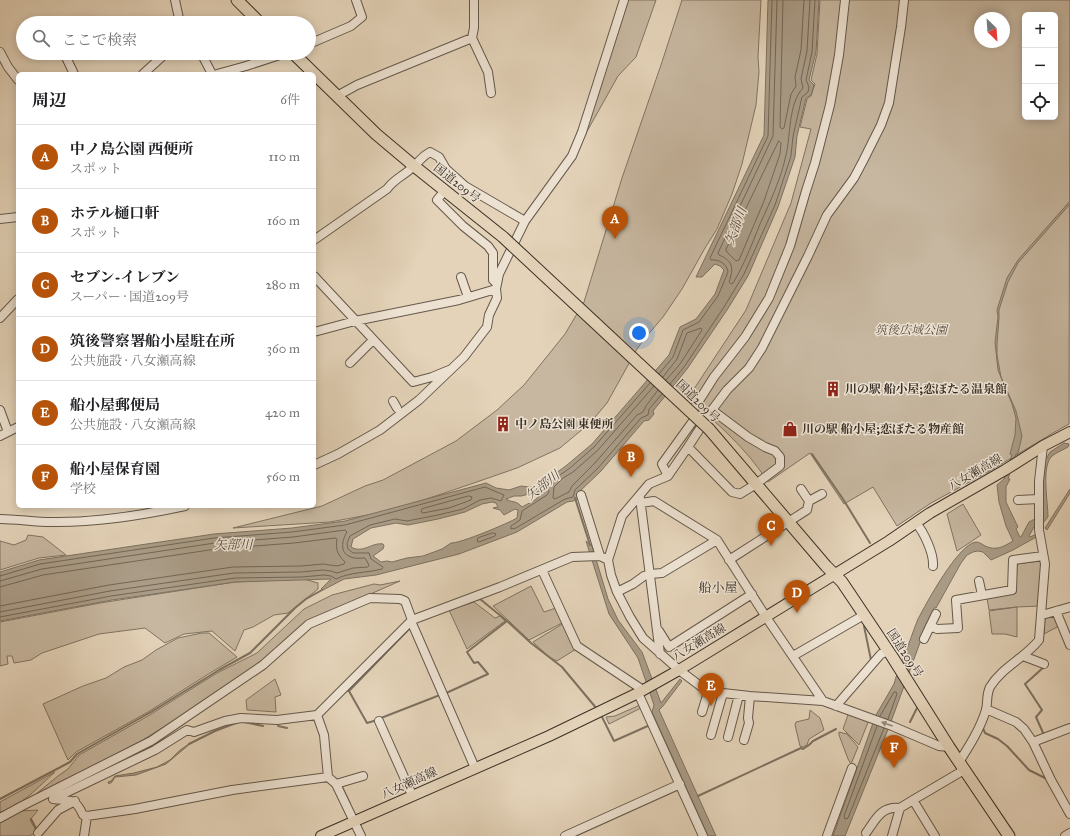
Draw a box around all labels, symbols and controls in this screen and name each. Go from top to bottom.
north arrow [974,12,1010,48]
map controls [1022,12,1058,120]
button: + [1022,12,1058,48]
search box [16,16,316,60]
icon: search [30,27,52,49]
text: ここで検索 [62,31,137,49]
button: − [1022,48,1058,84]
button: locate [1022,84,1058,120]
text: 周辺 [32,90,66,111]
text: 6件 [280,92,300,108]
text: 中ノ島公園 西便所 [70,140,193,158]
text: A [41,149,49,165]
text: 110 m [268,149,300,165]
street label: 国道209号 [431,160,483,206]
text: スポット [70,161,122,177]
water label: 矢部川 [722,203,751,247]
text: ホテル樋口軒 [70,204,159,222]
pin: A [602,206,628,239]
text: B [41,213,49,229]
text: 160 m [267,213,300,229]
text: スポット [70,225,122,241]
text: セブン-イレブン [70,268,180,286]
text: C [41,277,49,293]
text: 280 m [265,277,300,293]
text: スーパー · 国道209号 [70,289,189,305]
your location [629,323,649,343]
park label: 筑後広域公園 [875,323,949,337]
text: 筑後警察署船小屋駐在所 [70,332,235,350]
text: D [40,341,50,357]
text: 360 m [267,341,300,357]
text: 公共施設 · 八女瀬高線 [70,353,195,369]
street label: 国道209号 [673,377,723,425]
building icon: 川の駅 船小屋;恋ぼたる温泉館 [824,380,842,398]
place label: 川の駅 船小屋;恋ぼたる温泉館 [845,382,1007,396]
text: 船小屋郵便局 [70,396,160,414]
text: E [40,405,50,421]
text: 420 m [265,405,300,421]
building icon: 中ノ島公園 東便所 [494,415,512,433]
text: 公共施設 · 八女瀬高線 [70,417,195,433]
place label: 中ノ島公園 東便所 [515,417,614,431]
shop icon: 川の駅 船小屋;恋ぼたる物産館 [781,420,799,438]
place label: 川の駅 船小屋;恋ぼたる物産館 [802,422,964,436]
pin: B [618,444,644,477]
street label: 八女瀬高線 [946,451,1004,493]
text: 船小屋保育園 [70,460,160,478]
water label: 矢部川 [522,466,564,504]
text: F [41,469,49,485]
text: 560 m [266,469,300,485]
text: 学校 [70,481,96,497]
pin: C [758,513,784,546]
water label: 矢部川 [213,537,254,553]
district label: 船小屋 [698,580,738,596]
pin: D [784,580,810,613]
street label: 八女瀬高線 [670,621,728,663]
street label: 国道209号 [884,626,926,680]
pin: E [698,673,724,706]
one-way arrow [880,721,892,727]
pin: F [881,735,907,768]
street label: 八女瀬高線 [379,764,439,802]

